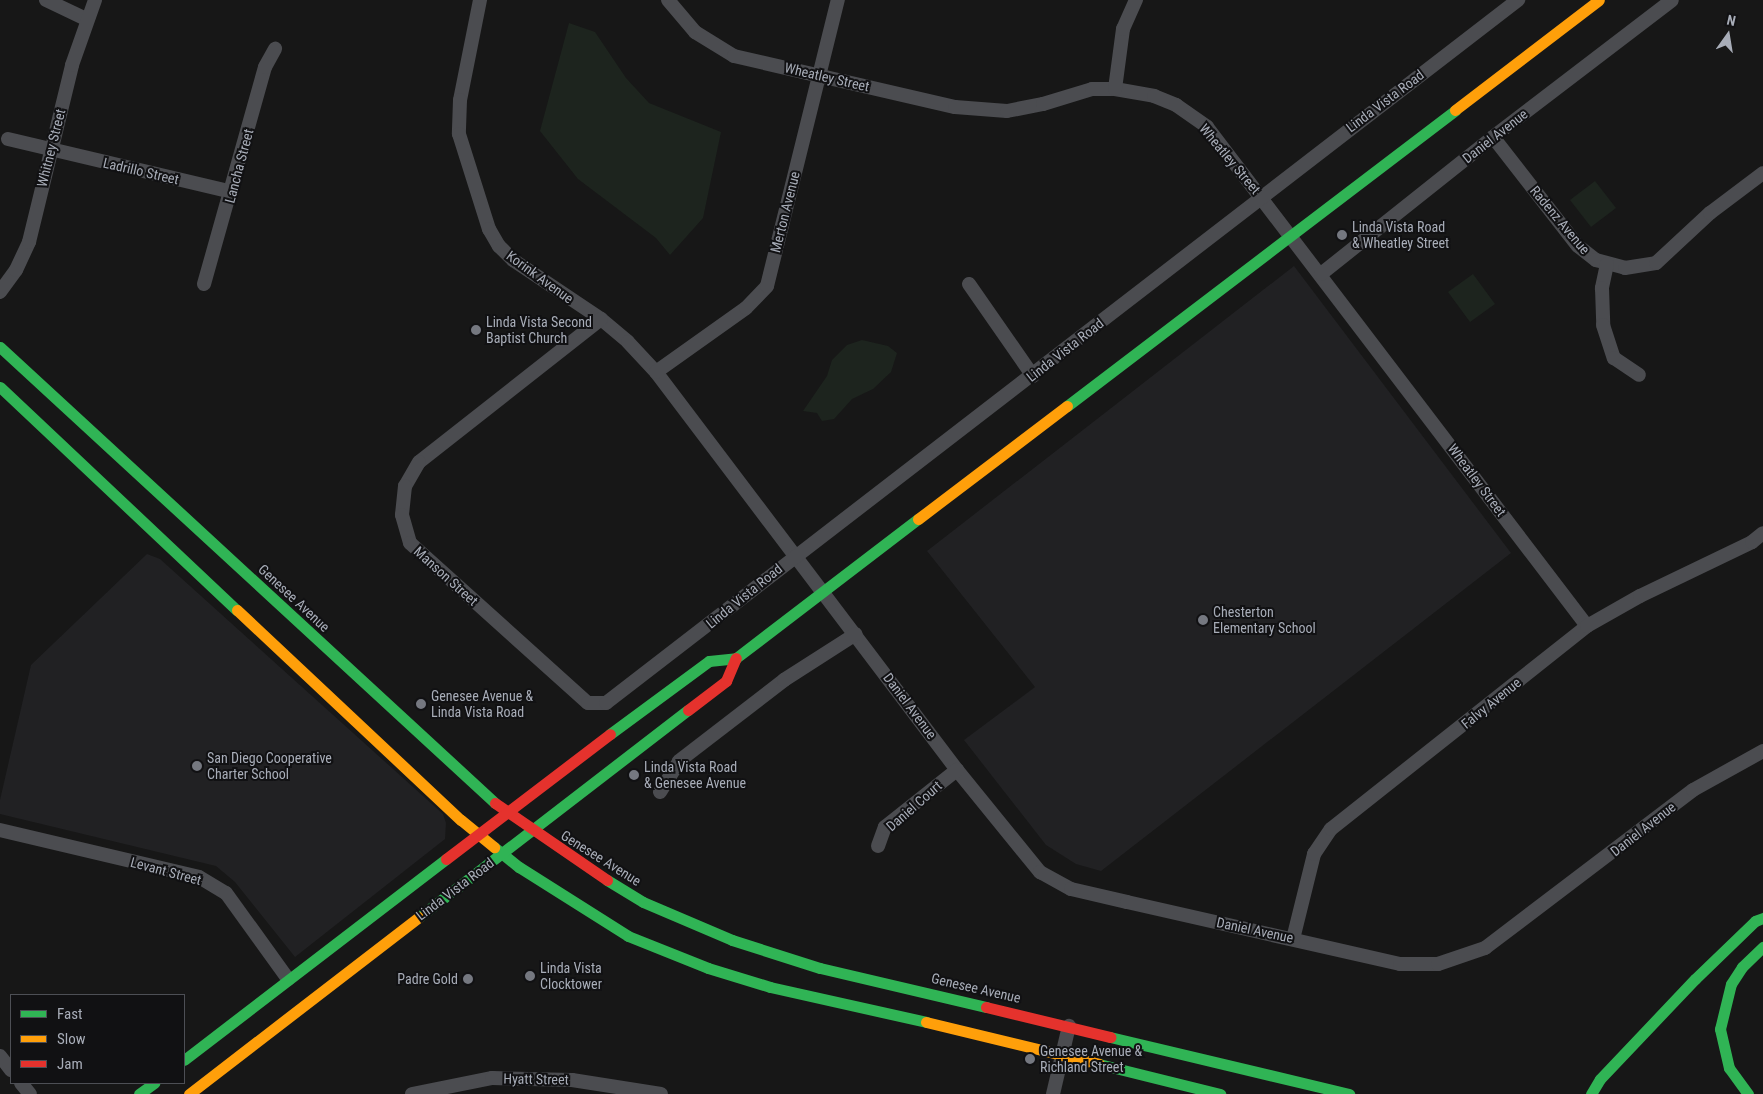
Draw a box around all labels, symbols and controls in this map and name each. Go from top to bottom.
north arrow [1703,10,1753,60]
text: N [1725,12,1737,29]
street label: Wheatley Street [783,59,871,95]
street label: Linda Vista Road [1343,66,1427,136]
street label: Daniel Avenue [1459,105,1531,167]
street label: Whitney Street [33,107,69,189]
street label: Wheatley Street [1196,121,1264,197]
street label: Lancha Street [221,127,257,205]
street label: Ladrillo Street [101,154,181,188]
street label: Merton Avenue [767,170,803,254]
street label: Radenz Avenue [1527,182,1593,258]
place label: Linda Vista Road & Wheatley Street [1352,219,1449,252]
marker: Linda Vista Road & Wheatley Street [1336,229,1348,241]
street label: Korink Avenue [503,247,577,307]
place label: Linda Vista Second Baptist Church [486,314,592,347]
street label: Linda Vista Road [1023,315,1107,385]
marker: Linda Vista Second Baptist Church [470,324,482,336]
street label: Wheatley Street [1444,440,1510,520]
street label: Manson Street [411,543,481,609]
street label: Linda Vista Road [703,560,785,632]
street label: Genesee Avenue [255,561,333,635]
place label: Chesterton Elementary School [1213,604,1316,636]
marker: Chesterton Elementary School [1197,614,1209,626]
street label: Daniel Avenue [880,670,940,742]
street label: Falvy Avenue [1458,674,1524,732]
place label: Genesee Avenue & Linda Vista Road [431,688,533,720]
marker: Genesee Avenue & Linda Vista Road [415,698,427,710]
place label: San Diego Cooperative Charter School [207,750,332,782]
place label: Linda Vista Road & Genesee Avenue [644,759,746,792]
marker: San Diego Cooperative Charter School [191,760,203,772]
marker: Linda Vista Road & Genesee Avenue [628,769,640,781]
street label: Daniel Court [883,777,945,835]
street label: Daniel Avenue [1607,798,1679,860]
street label: Genesee Avenue [558,827,644,889]
street label: Levant Street [129,853,203,889]
street label: Linda Vista Road [413,854,497,924]
street label: Daniel Avenue [1215,914,1295,946]
place label: Linda Vista Clocktower [540,960,602,992]
marker: Linda Vista Clocktower [524,970,536,982]
street label: Genesee Avenue [930,970,1022,1006]
place label: Padre Gold [397,971,458,987]
marker: Padre Gold [462,973,474,985]
legend [10,994,185,1084]
text: Fast [57,1005,82,1023]
text: Slow [57,1030,86,1048]
place label: Genesee Avenue & Richland Street [1040,1043,1142,1076]
marker: Genesee Avenue & Richland Street [1024,1053,1036,1065]
text: Jam [57,1055,83,1073]
street label: Hyatt Street [503,1070,569,1088]

